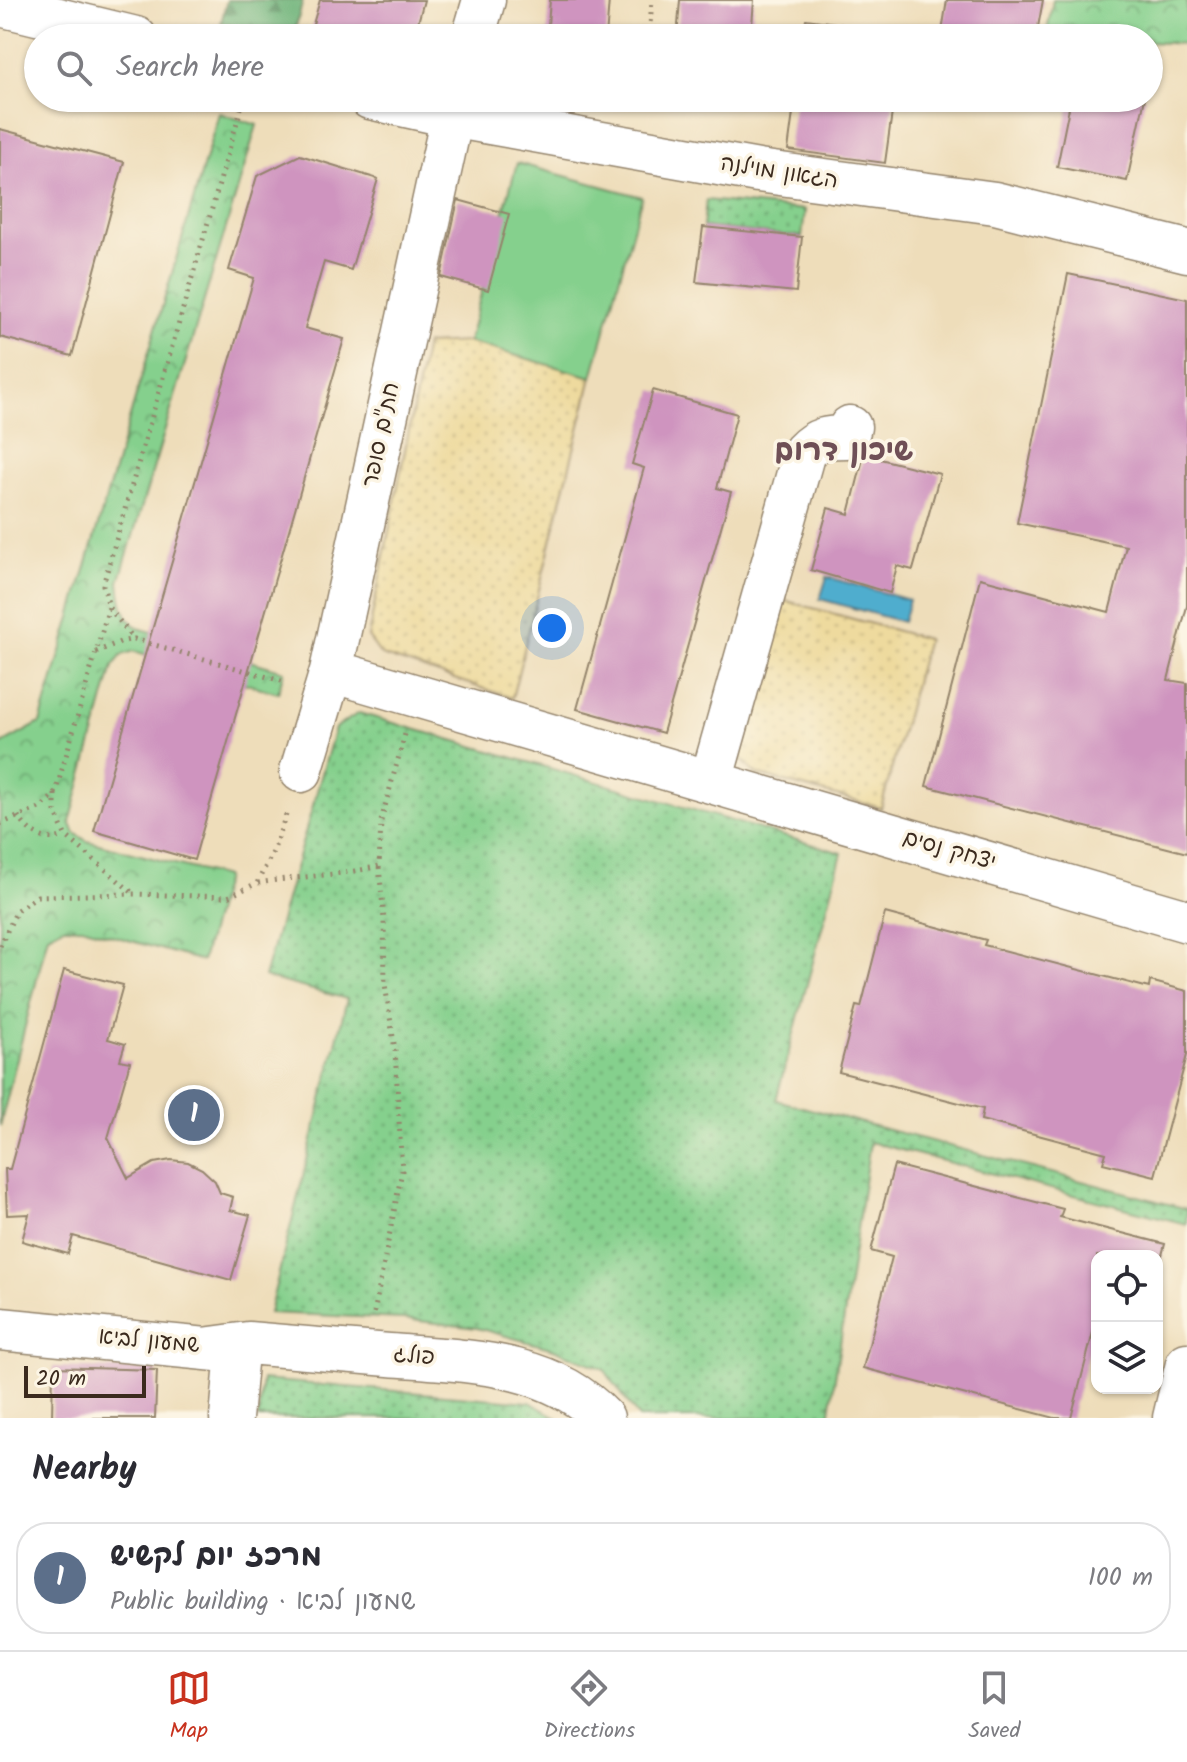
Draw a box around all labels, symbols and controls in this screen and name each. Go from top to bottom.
search box [24,24,1163,112]
text: Search here [116,44,264,92]
icon: search [52,46,96,90]
street label: הגאון מוילנה [718,146,840,200]
street label: חת"ם סופר [354,379,410,491]
district label: שיכון דרום [775,428,913,476]
your location [532,608,572,648]
street label: יצחק נסים [898,821,1000,881]
pin: 1 [168,1085,220,1145]
map controls [1091,1250,1163,1394]
button: locate [1091,1250,1163,1322]
street label: שמעון לביא [97,1320,201,1364]
button: layers [1091,1322,1163,1394]
street label: פולג [392,1338,436,1376]
scale bar [24,1362,146,1398]
text: 20 m [36,1362,86,1397]
text: Nearby [32,1443,137,1497]
text: מרכז יום לקשיש [110,1533,322,1581]
text: 1 [56,1557,64,1599]
text: 100 m [1088,1557,1153,1599]
text: Public building · שמעון לביא [110,1581,416,1623]
tab: Map [167,1666,211,1749]
tab: Directions [544,1666,635,1749]
tab: Saved [968,1666,1020,1749]

